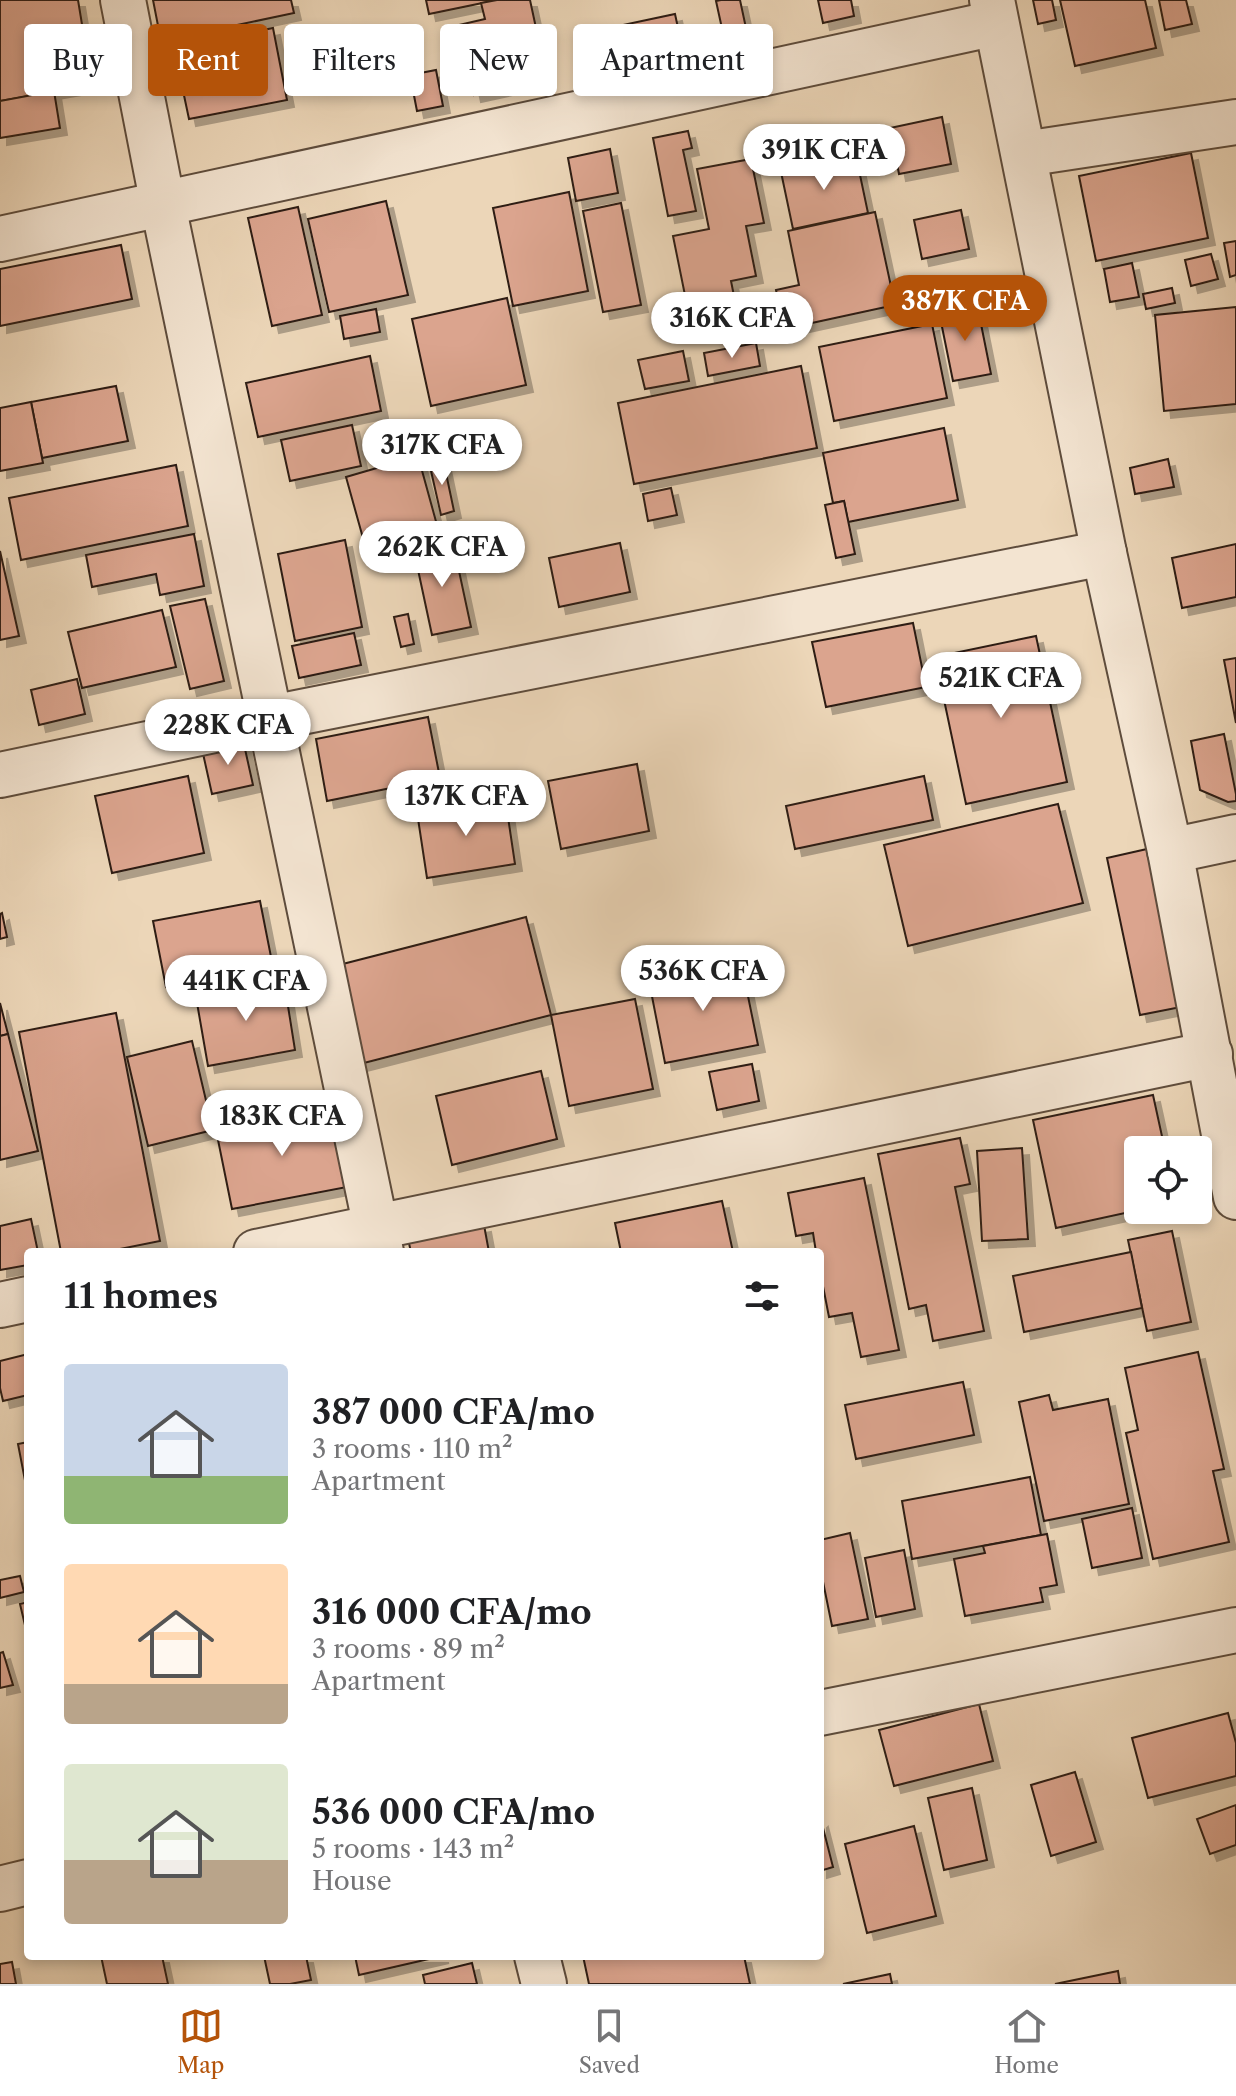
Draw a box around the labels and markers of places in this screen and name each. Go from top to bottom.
pin: 391K CFA [741,124,907,192]
pin: 387K CFA [882,275,1048,343]
pin: 316K CFA [649,292,815,360]
pin: 317K CFA [359,419,525,487]
pin: 262K CFA [359,521,525,589]
pin: 521K CFA [918,652,1084,720]
pin: 228K CFA [145,699,311,767]
pin: 137K CFA [383,770,549,838]
pin: 536K CFA [620,945,786,1013]
pin: 441K CFA [163,955,329,1023]
pin: 183K CFA [199,1090,365,1158]

